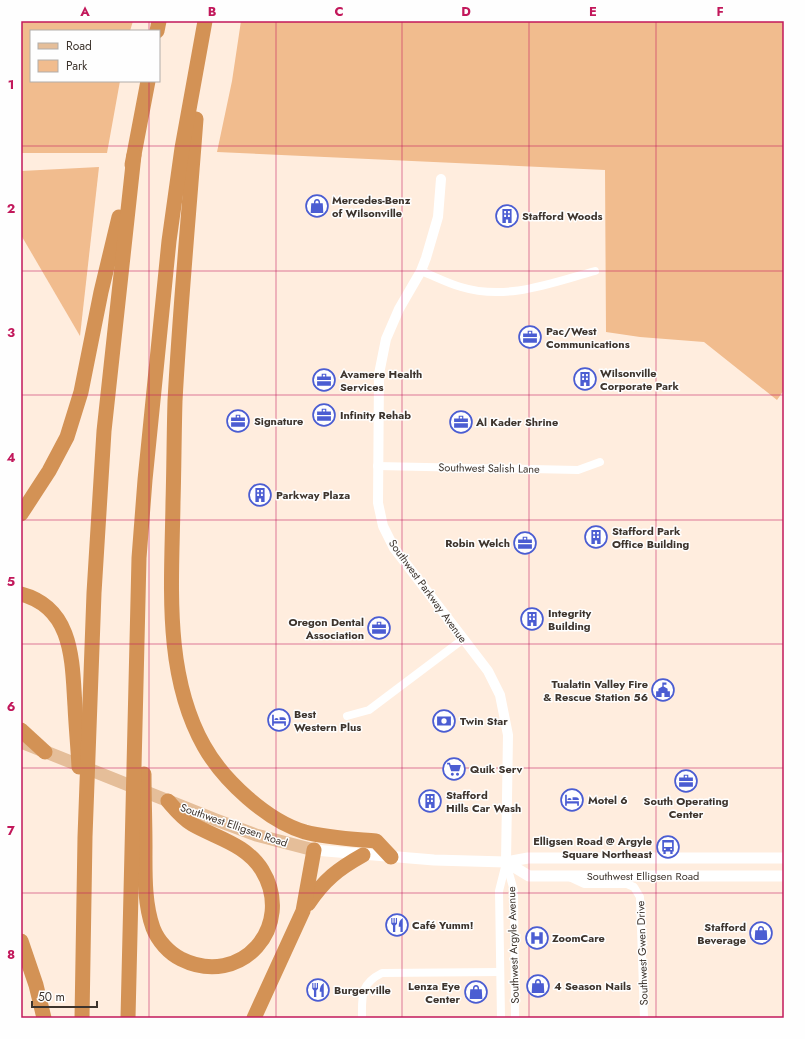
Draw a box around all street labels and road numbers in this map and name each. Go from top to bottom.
street label: Southwest Salish Lane [438,459,540,477]
street label: Southwest Parkway Avenue [385,536,471,646]
street label: Southwest Elligsen Road [178,799,290,851]
street label: Southwest Elligsen Road [587,868,699,884]
street label: Southwest Argyle Avenue [503,886,523,1004]
street label: Southwest Gwen Drive [632,900,652,1006]

